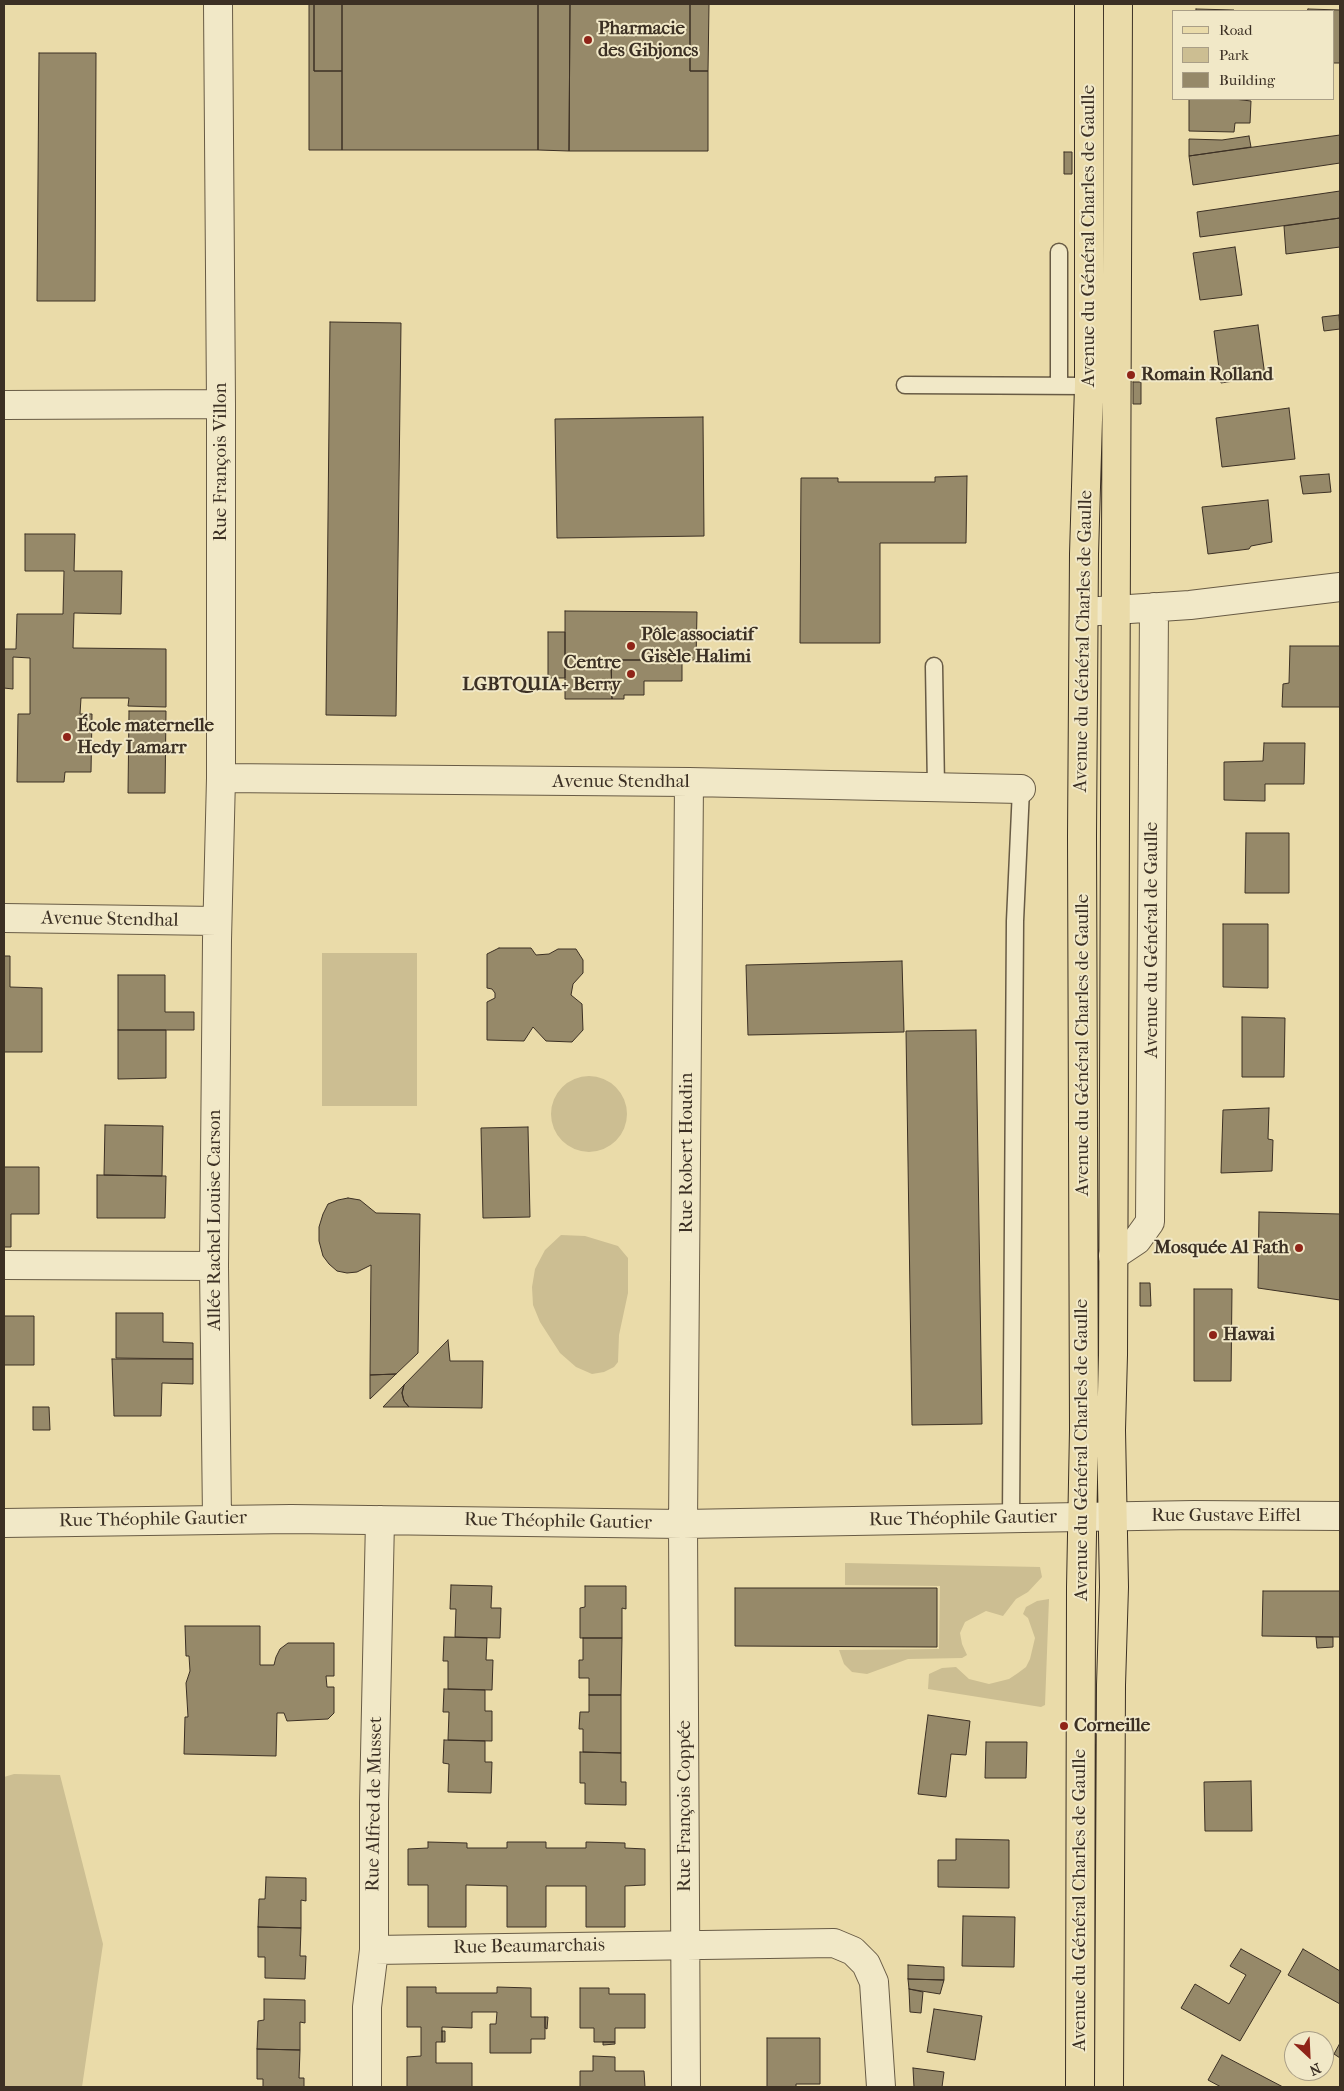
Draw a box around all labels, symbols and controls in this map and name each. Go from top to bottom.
legend [1172,10,1334,100]
place label: Pharmacie des Gibjoncs [598,18,698,62]
text: Road [1219,21,1252,39]
marker: Pharmacie des Gibjoncs [582,34,594,46]
text: Park [1219,46,1249,64]
text: Building [1219,71,1275,89]
street label: Avenue du Général Charles de Gaulle [1078,85,1100,387]
place label: Romain Rolland [1141,364,1273,386]
marker: Romain Rolland [1125,369,1137,381]
street label: Rue François Villon [210,382,232,542]
street label: Avenue du Général Charles de Gaulle [1070,490,1098,792]
place label: Pôle associatif Gisèle Halimi [641,624,754,668]
marker: Pôle associatif Gisèle Halimi [625,640,637,652]
place label: Centre LGBTQUIA+ Berry [462,652,621,696]
marker: Centre LGBTQUIA+ Berry [625,668,637,680]
place label: École maternelle Hedy Lamarr [77,715,214,759]
marker: École maternelle Hedy Lamarr [61,731,73,743]
street label: Avenue Stendhal [552,771,690,793]
street label: Avenue du Général de Gaulle [1141,822,1163,1058]
street label: Avenue du Général Charles de Gaulle [1072,894,1094,1196]
street label: Avenue Stendhal [41,907,179,933]
street label: Rue Robert Houdin [676,1072,698,1234]
street label: Allée Rachel Louise Carson [204,1109,226,1331]
place label: Mosquée Al Fath [1154,1237,1289,1259]
marker: Mosquée Al Fath [1293,1242,1305,1254]
street label: Avenue du Général Charles de Gaulle [1071,1299,1093,1601]
place label: Hawai [1223,1324,1275,1346]
marker: Hawai [1207,1329,1219,1341]
street label: Rue Gustave Eiffel [1151,1505,1301,1527]
street label: Rue Théophile Gautier [869,1506,1057,1532]
street label: Rue Théophile Gautier [59,1507,247,1533]
street label: Rue Théophile Gautier [464,1509,652,1535]
place label: Corneille [1074,1715,1150,1737]
street label: Rue Alfred de Musset [362,1716,388,1892]
street label: Rue François Coppée [674,1720,696,1892]
marker: Corneille [1058,1720,1070,1732]
street label: Avenue du Général Charles de Gaulle [1069,1749,1091,2051]
street label: Rue Beaumarchais [453,1934,605,1960]
north arrow [1284,2031,1334,2081]
text: N [1307,2059,1324,2079]

